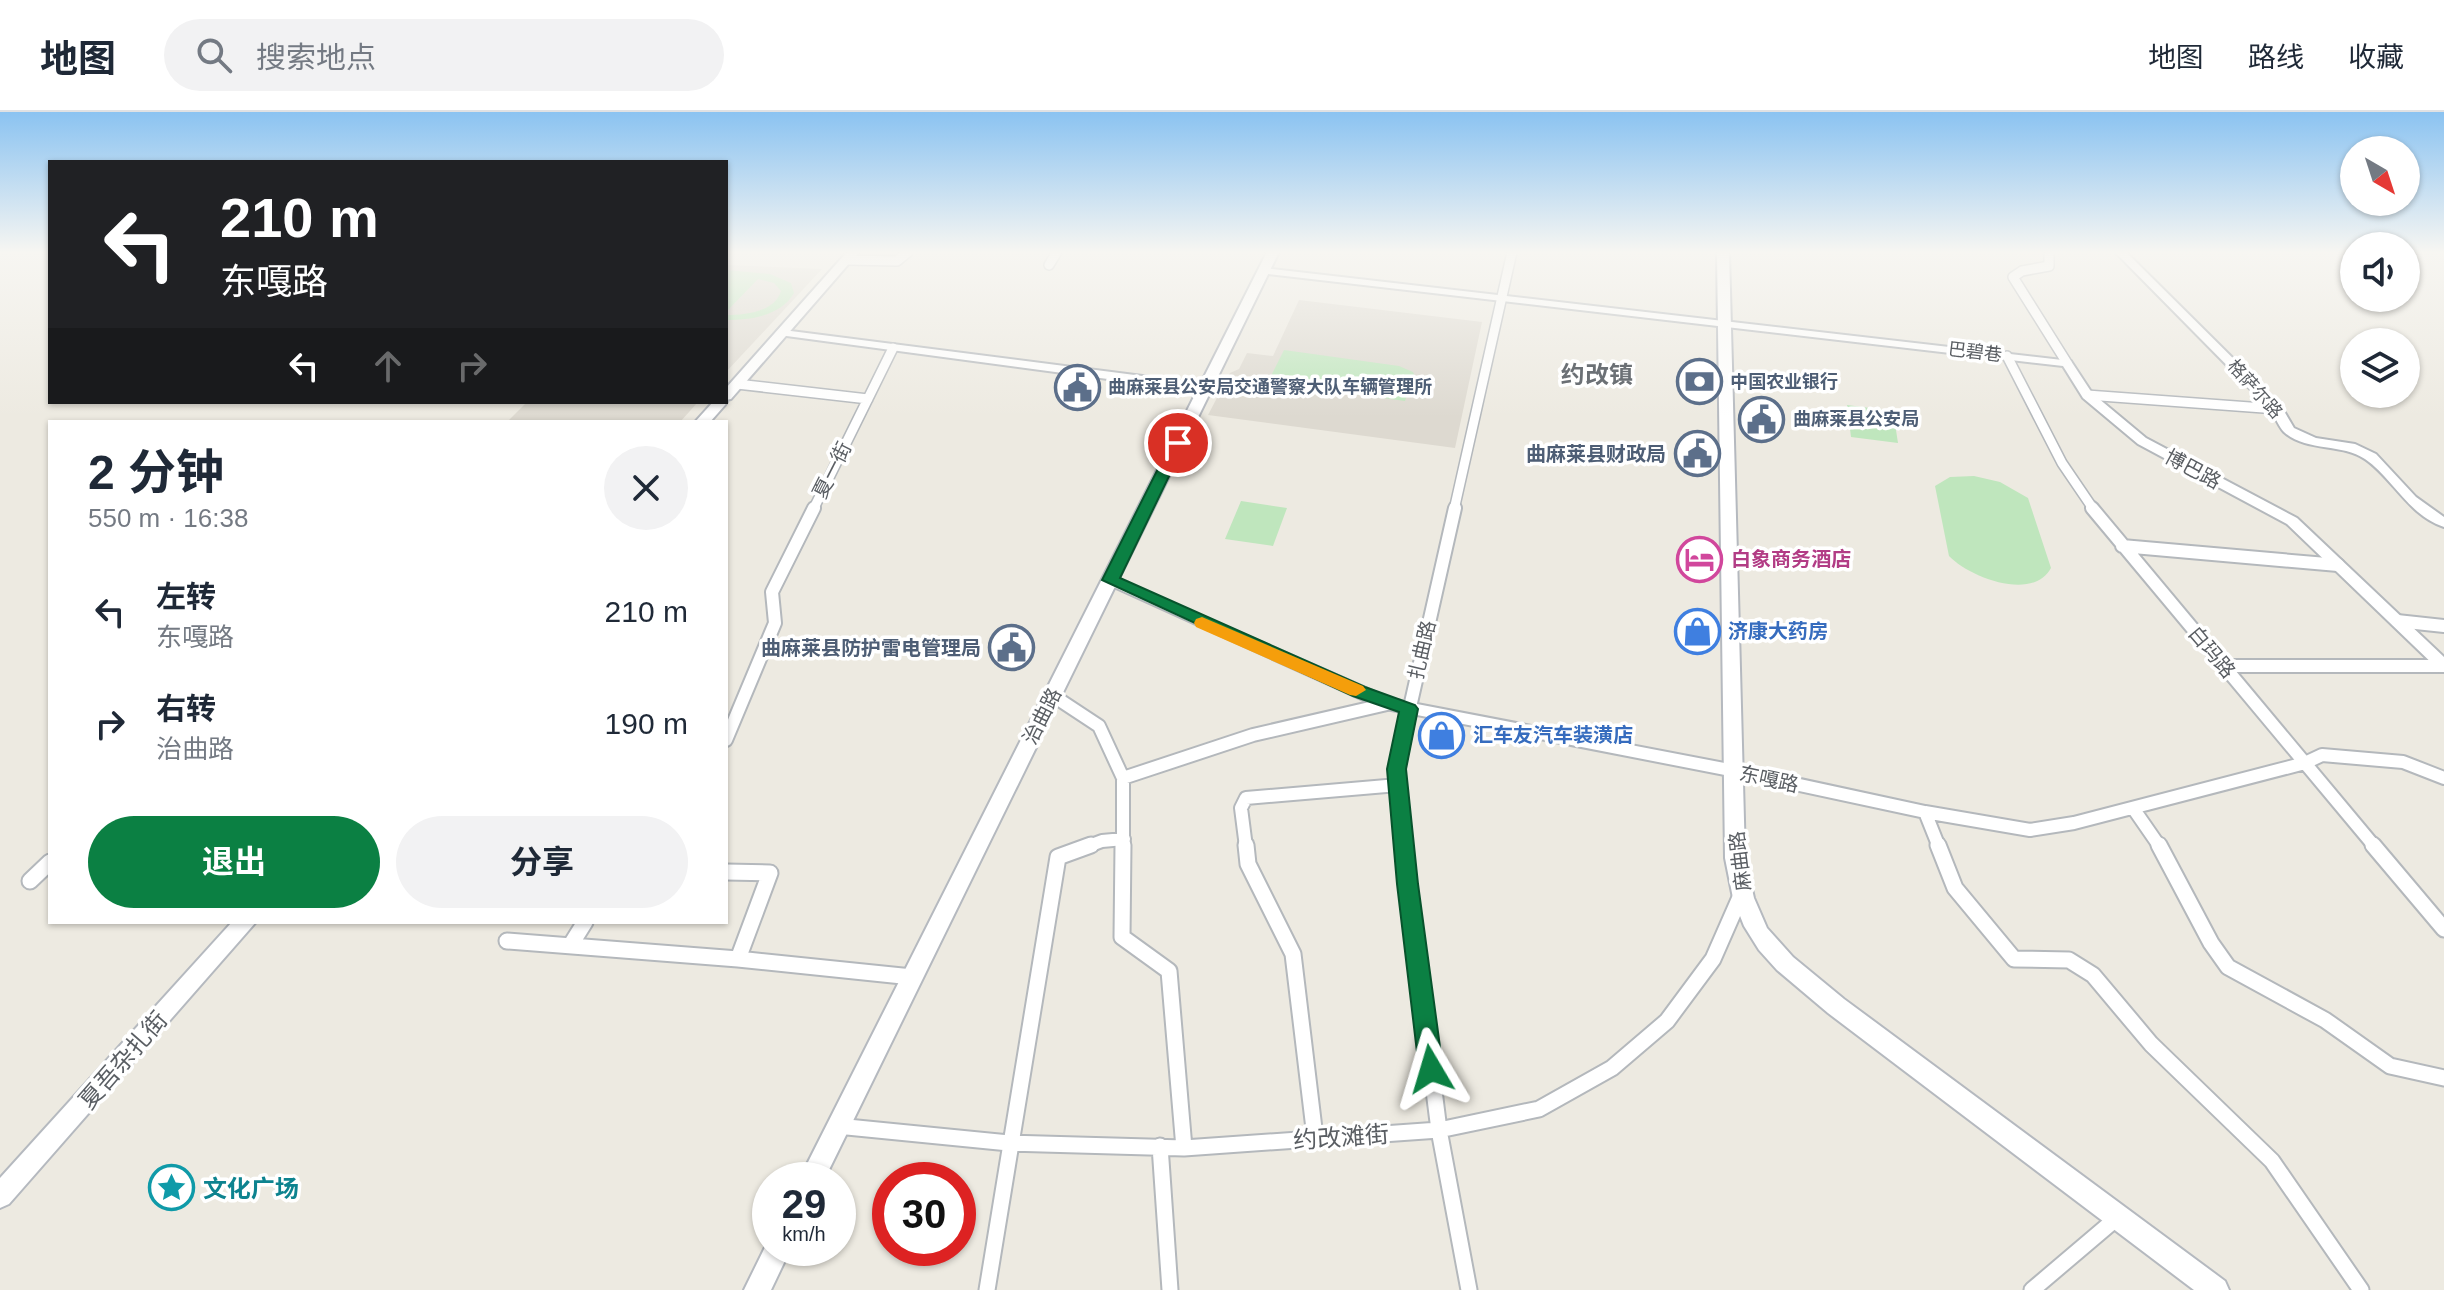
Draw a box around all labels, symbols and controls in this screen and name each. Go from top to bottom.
search box [164,19,724,91]
icon: search [192,33,236,77]
text: 地图 [40,38,116,80]
text: 搜索地点 [256,41,376,74]
text: 地图 [2148,42,2204,73]
text: 路线 [2248,42,2304,73]
text: 收藏 [2348,42,2404,73]
north arrow [2340,136,2420,216]
map controls [2340,136,2420,408]
text: 210 m [220,186,379,249]
icon: left [88,192,192,296]
button: sound [2340,232,2420,312]
text: 东嘎路 [220,261,328,302]
button: layers [2340,328,2420,408]
street label: 巴碧巷 [1947,339,2003,365]
icon: left [282,344,326,388]
icon: ahead [366,344,410,388]
icon: right [450,344,494,388]
street label: 格萨尔路 [2223,356,2287,422]
bank icon: 中国农业银行 [1675,358,1723,406]
district label: 约改镇 [1561,361,1633,388]
public building icon: 曲麻莱县公安局交通警察大队车辆管理所 [1053,363,1101,411]
place label: 中国农业银行 [1730,371,1838,392]
place label: 曲麻莱县公安局交通警察大队车辆管理所 [1108,377,1432,397]
public building icon: 曲麻莱县公安局 [1738,395,1786,443]
pin [1144,409,1212,477]
place label: 曲麻莱县公安局 [1793,409,1919,429]
icon: arrive [1156,421,1200,465]
public building icon: 曲麻莱县财政局 [1673,430,1721,478]
street label: 夏一街 [809,438,855,502]
place label: 曲麻莱县财政局 [1526,443,1666,465]
street label: 博巴路 [2161,445,2225,493]
text: 2 分钟 [88,446,224,499]
button: close [604,446,688,530]
text: 550 m · 16:38 [88,503,248,533]
hotel icon: 白象商务酒店 [1676,535,1724,583]
place label: 白象商务酒店 [1731,548,1851,570]
text: 左转 [156,580,216,613]
icon: left [88,590,132,634]
text: 210 m [605,595,688,628]
shop icon: 济康大药房 [1673,607,1721,655]
street label: 扎曲路 [1405,618,1439,682]
place label: 济康大药房 [1728,620,1828,642]
text: 东嘎路 [156,622,234,652]
street label: 白玛路 [2184,622,2240,682]
public building icon: 曲麻莱县防护雷电管理局 [988,624,1036,672]
place label: 曲麻莱县防护雷电管理局 [761,637,981,659]
street label: 治曲路 [1019,684,1065,748]
text: 右转 [156,692,216,725]
icon: right [88,702,132,746]
text: 190 m [605,707,688,740]
shop icon: 汇车友汽车装潢店 [1418,711,1466,759]
place label: 汇车友汽车装潢店 [1473,724,1633,746]
text: 治曲路 [156,734,234,764]
street label: 东嘎路 [1737,762,1801,796]
button: 退出 [88,816,380,908]
button: 分享 [396,816,688,908]
street label: 麻曲路 [1725,830,1755,892]
street label: 夏吾杂扎街 [73,1006,173,1114]
position arrow [1389,1027,1473,1111]
street label: 约改滩街 [1292,1120,1390,1154]
speed limit sign: 30 [872,1162,976,1266]
place icon: 文化广场 [148,1164,196,1212]
place label: 文化广场 [203,1175,299,1202]
text: 29 [782,1182,826,1226]
text: km/h [782,1223,826,1245]

